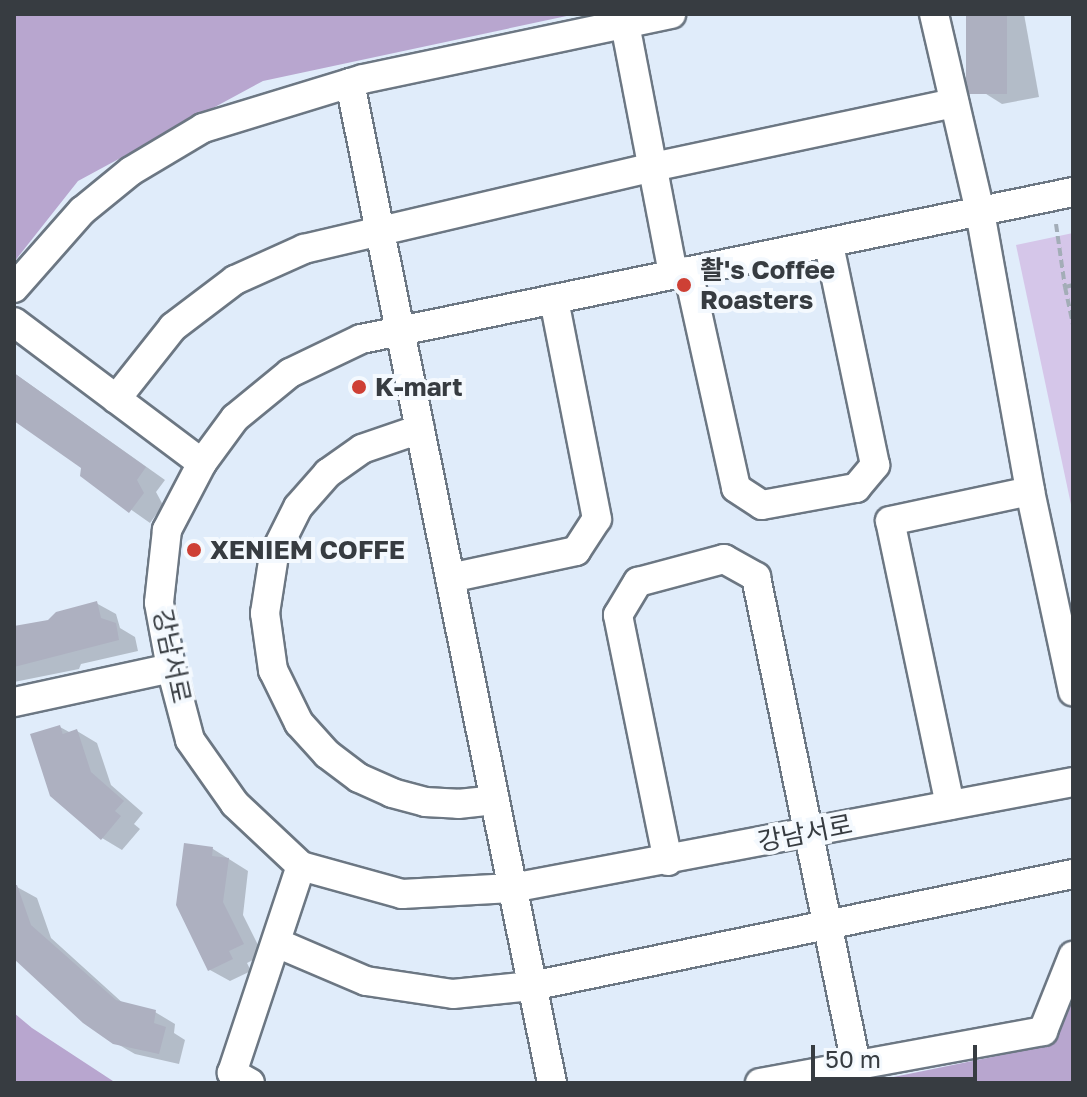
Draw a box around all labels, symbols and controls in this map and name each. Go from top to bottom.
place label: 촬's Coffee Roasters [700,254,835,316]
marker: 촬's Coffee Roasters [675,276,693,294]
place label: K-mart [375,371,463,403]
marker: K-mart [350,378,368,396]
place label: XENIEM COFFE [210,534,405,566]
marker: XENIEM COFFE [185,541,203,559]
street label: 강남서로 [147,606,197,706]
street label: 강남서로 [755,809,855,857]
scale bar [815,1029,981,1079]
text: 50 m [825,1044,881,1073]

